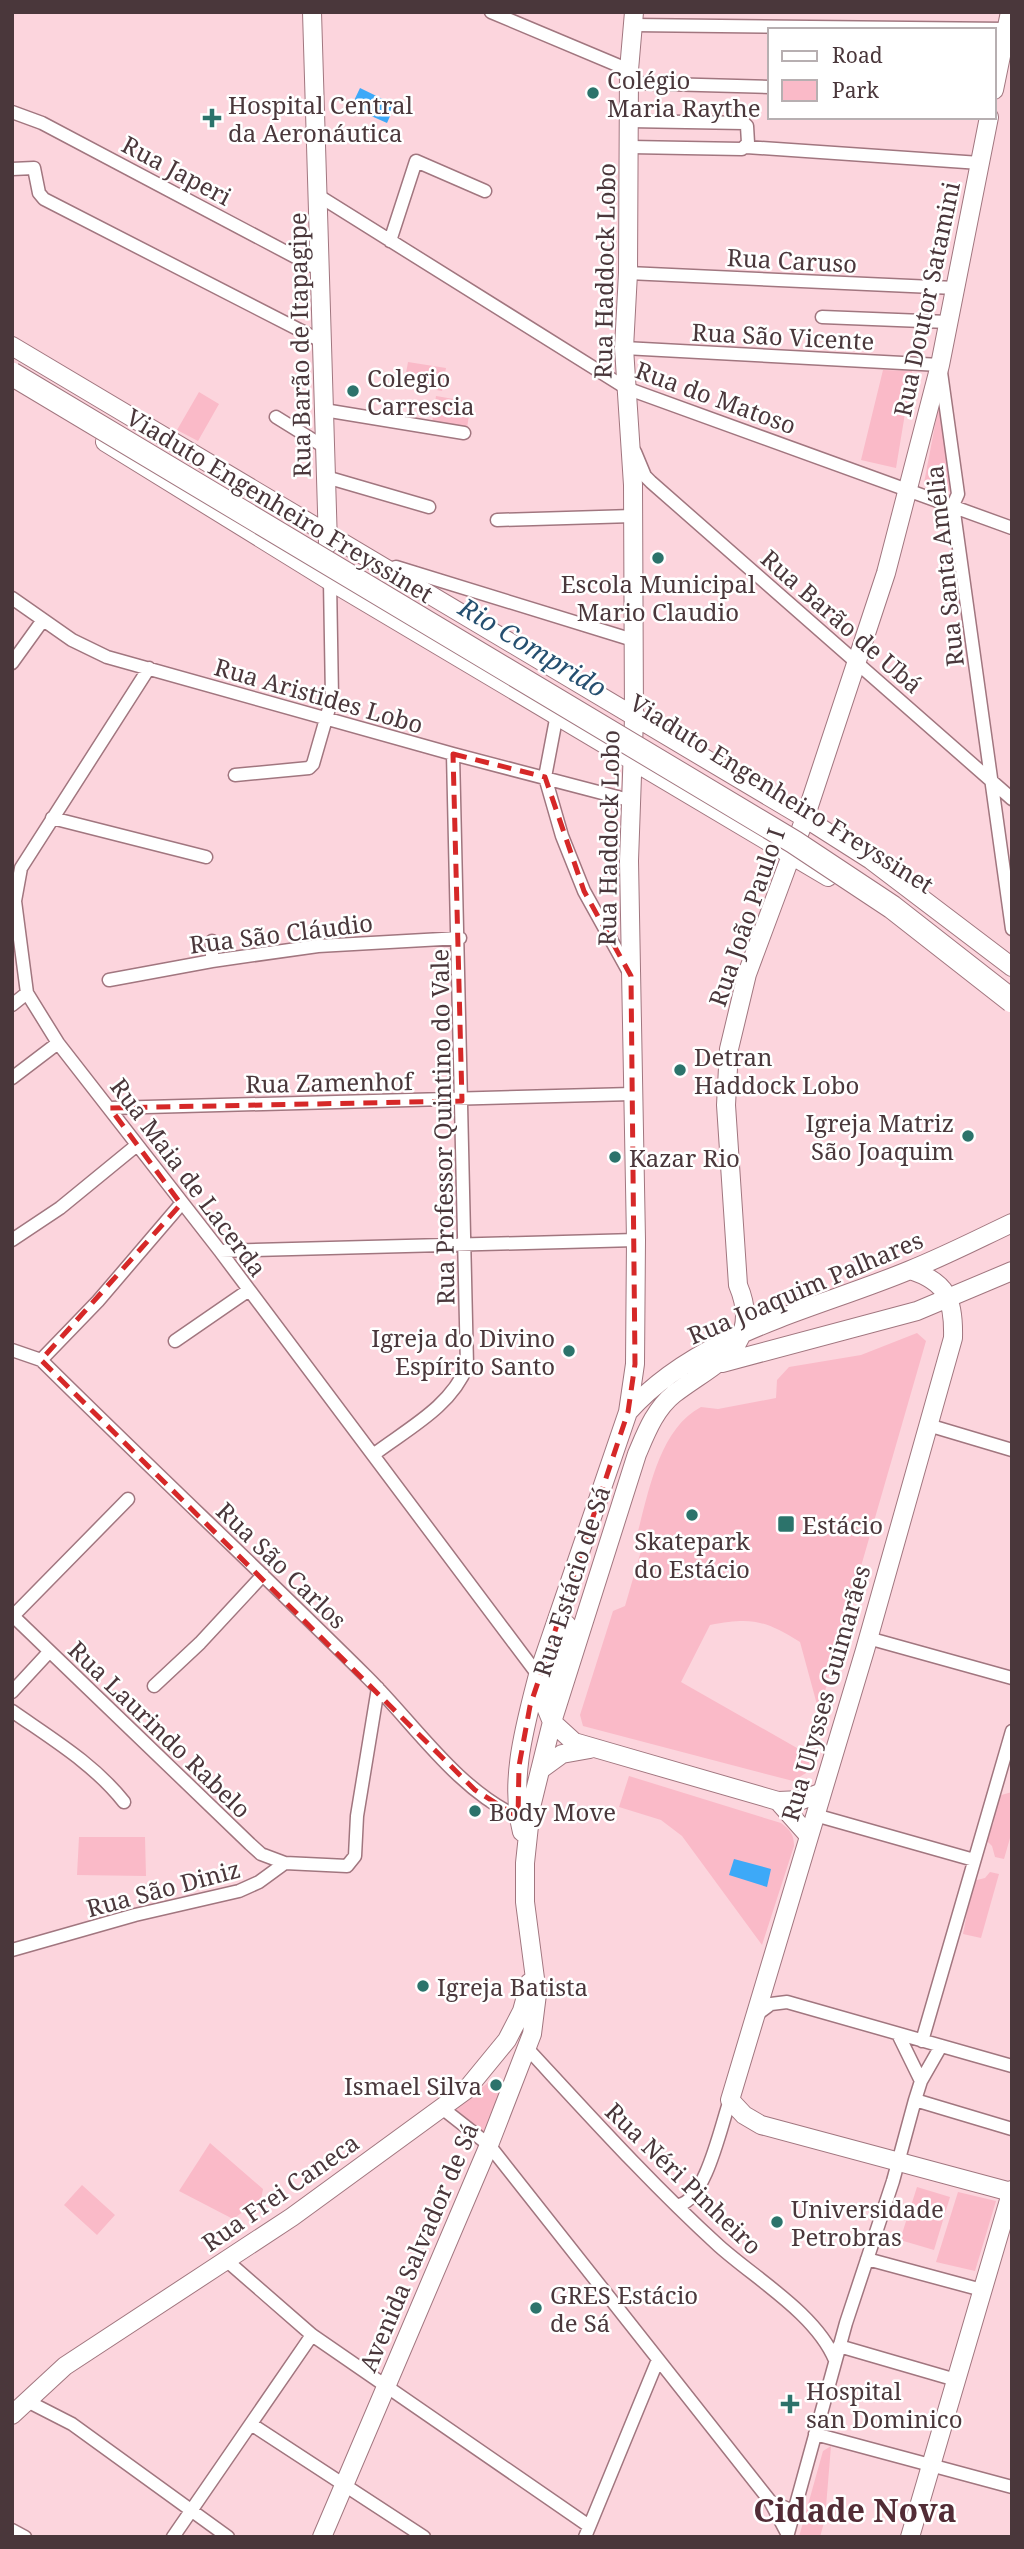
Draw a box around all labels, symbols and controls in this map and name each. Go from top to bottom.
legend [768,28,996,119]
text: Road [832,41,883,69]
place label: Colégio Maria Raythe [607,63,761,124]
text: Park [832,76,879,104]
marker: Colégio Maria Raythe [585,85,601,101]
place label: Hospital Central da Aeronáutica [228,88,414,149]
marker: Hospital Central da Aeronáutica [202,108,222,128]
street label: Rua Japeri [117,127,238,213]
street label: Rua Haddock Lobo [586,163,622,379]
street label: Rua Doutor Satamini [885,178,967,419]
street label: Rua Barão de Itapagipe [280,212,318,478]
street label: Rua Caruso [726,240,858,280]
street label: Rua São Vicente [691,315,875,357]
street label: Rua do Matoso [631,353,801,441]
place label: Colegio Carrescia [367,361,475,422]
marker: Colegio Carrescia [345,383,361,399]
street label: Viaduto Engenheiro Freyssinet [120,400,440,610]
street label: Rua Santa Amélia [917,464,971,668]
street label: Rua Barão de Ubá [754,542,930,700]
marker: Escola Municipal Mario Claudio [650,550,666,566]
place label: Escola Municipal Mario Claudio [561,567,756,628]
water label: Rio Comprido [452,588,614,705]
street label: Rua Aristides Lobo [211,649,427,741]
street label: Viaduto Engenheiro Freyssinet [624,686,940,900]
street label: Rua Haddock Lobo [590,730,626,946]
street label: Rua João Paulo I [700,824,792,1010]
street label: Rua São Cláudio [187,905,375,961]
street label: Rua Professor Quintino do Vale [422,949,462,1305]
place label: Detran Haddock Lobo [694,1040,859,1101]
marker: Detran Haddock Lobo [672,1062,688,1078]
street label: Rua Zamenhof [245,1064,415,1100]
street label: Rua Maia de Lacerda [103,1071,275,1283]
place label: Igreja Matriz São Joaquim [805,1106,954,1167]
marker: Igreja Matriz São Joaquim [960,1128,976,1144]
place label: Kazar Rio [629,1141,740,1174]
marker: Kazar Rio [607,1149,623,1165]
street label: Rua Joaquim Palhares [682,1222,928,1352]
place label: Igreja do Divino Espírito Santo [371,1321,555,1382]
marker: Igreja do Divino Espírito Santo [561,1343,577,1359]
street label: Rua Estácio de Sá [525,1482,617,1680]
street label: Rua São Carlos [210,1494,354,1636]
marker: Skatepark do Estácio [684,1507,700,1523]
place label: Estácio [802,1508,883,1541]
marker: Estácio [776,1514,796,1534]
place label: Skatepark do Estácio [634,1524,751,1585]
street label: Rua Ulysses Guimarães [773,1561,877,1825]
street label: Rua Laurindo Rabelo [62,1633,258,1825]
place label: Body Move [489,1795,616,1828]
marker: Body Move [467,1803,483,1819]
street label: Rua São Diniz [82,1852,244,1924]
place label: Igreja Batista [437,1970,588,2003]
marker: Igreja Batista [415,1978,431,1994]
place label: Ismael Silva [344,2069,482,2102]
marker: Ismael Silva [488,2077,504,2093]
street label: Rua Néri Pinheiro [599,2095,769,2261]
street label: Avenida Salvador de Sá [350,2117,486,2377]
street label: Rua Frei Caneca [195,2125,365,2259]
place label: Universidade Petrobras [791,2192,944,2253]
marker: Universidade Petrobras [769,2214,785,2230]
place label: GRES Estácio de Sá [550,2278,698,2339]
marker: GRES Estácio de Sá [528,2300,544,2316]
place label: Hospital san Dominico [806,2374,963,2435]
marker: Hospital san Dominico [780,2394,800,2414]
district label: Cidade Nova [753,2488,957,2531]

